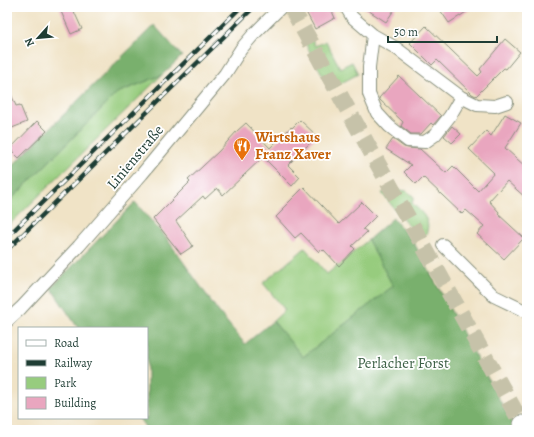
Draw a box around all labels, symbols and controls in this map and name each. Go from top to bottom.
north arrow [18,18,58,58]
scale bar [388,18,497,44]
text: 50 m [394,24,418,40]
text: N [21,35,38,49]
street label: Linienstraße [102,120,168,193]
place label: Wirtshaus Franz Xaver [254,127,331,164]
restaurant icon: Wirtshaus Franz Xaver [232,136,252,161]
legend [18,327,148,419]
text: Road [54,335,80,351]
park label: Perlacher Forst [357,353,449,373]
text: Railway [54,355,93,371]
text: Park [54,375,77,391]
text: Building [54,395,96,411]

